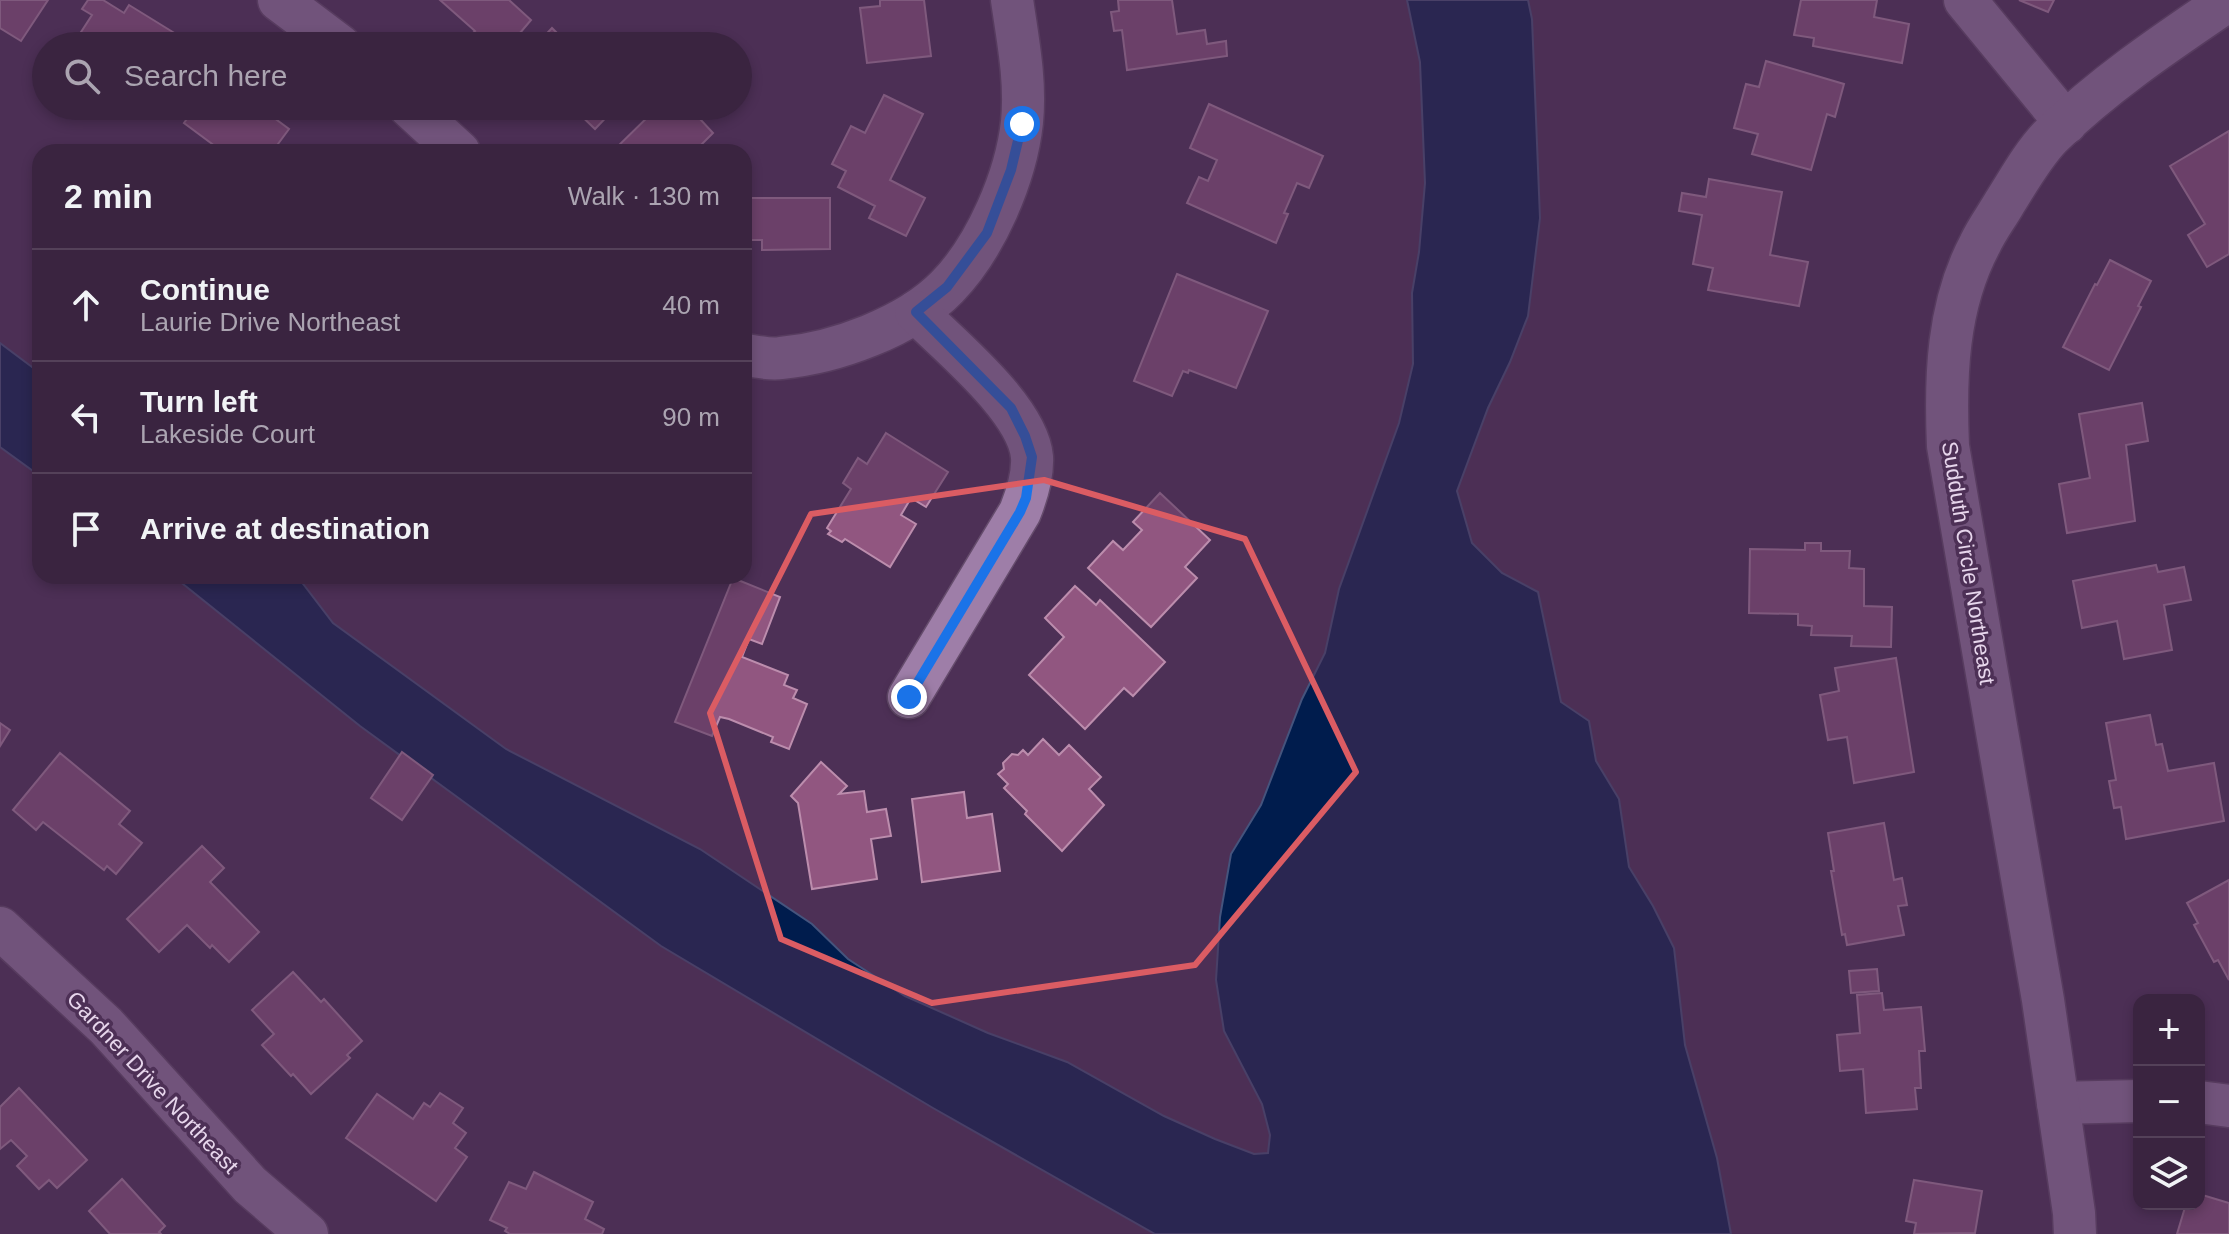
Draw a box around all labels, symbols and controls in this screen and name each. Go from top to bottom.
search box [32,32,752,120]
icon: search [60,54,104,98]
text: Search here [124,59,287,92]
route start [1004,106,1040,142]
text: 2 min [64,177,153,215]
text: Walk · 130 m [568,181,720,211]
text: Continue [140,273,270,306]
icon: ahead [64,283,108,327]
text: 40 m [662,290,720,320]
text: Laurie Drive Northeast [140,307,400,337]
text: Turn left [140,385,258,418]
icon: left [64,395,108,439]
text: 90 m [662,402,720,432]
text: Lakeside Court [140,419,315,449]
street label: Sudduth Circle Northeast [1937,440,2000,686]
icon: arrive [64,507,108,551]
text: Arrive at destination [140,512,430,545]
route end [891,679,927,715]
street label: Gardner Drive Northeast [62,986,243,1179]
map controls [2133,994,2205,1210]
button: + [2133,994,2205,1066]
button: − [2133,1066,2205,1138]
button: layers [2133,1138,2205,1210]

